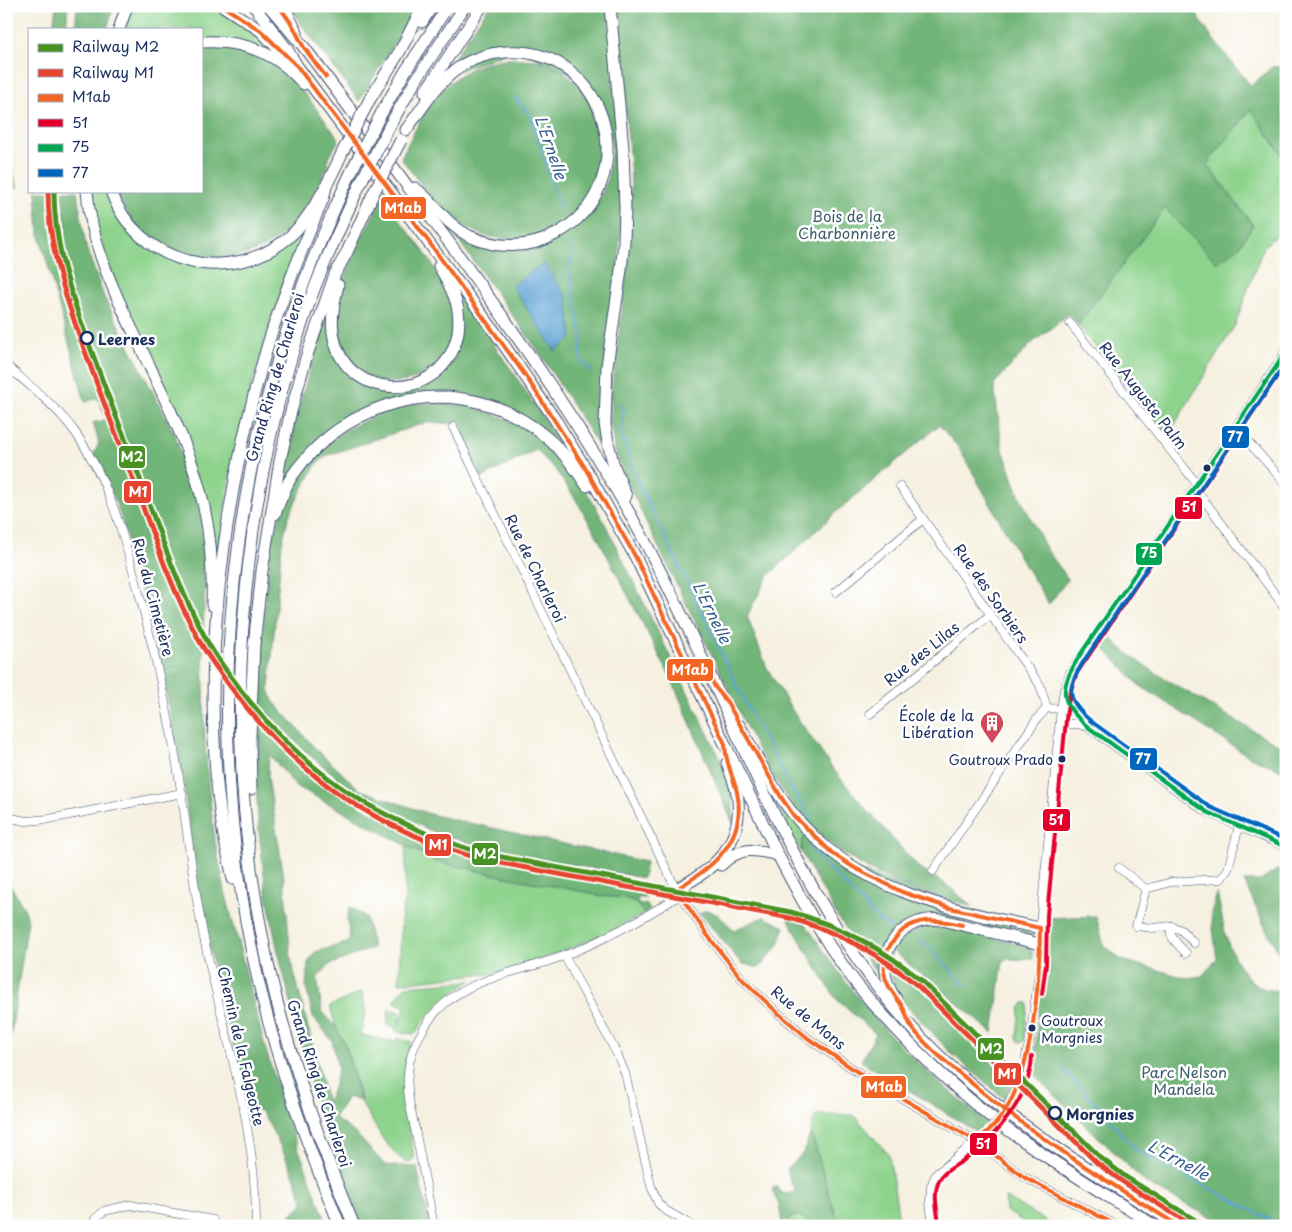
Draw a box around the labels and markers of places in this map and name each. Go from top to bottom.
place label: Leernes [98,327,155,350]
marker: Leernes [80,331,94,345]
unlabelled marker [1202,463,1212,473]
place label: École de la Libération [899,703,975,743]
building icon: École de la Libération [979,710,1005,744]
place label: Goutroux Prado [949,749,1053,770]
marker: Goutroux Prado [1057,754,1067,764]
place label: Goutroux Morgnies [1041,1010,1104,1048]
marker: Goutroux Morgnies [1027,1023,1037,1033]
place label: Morgnies [1066,1102,1134,1125]
marker: Morgnies [1048,1106,1062,1120]

